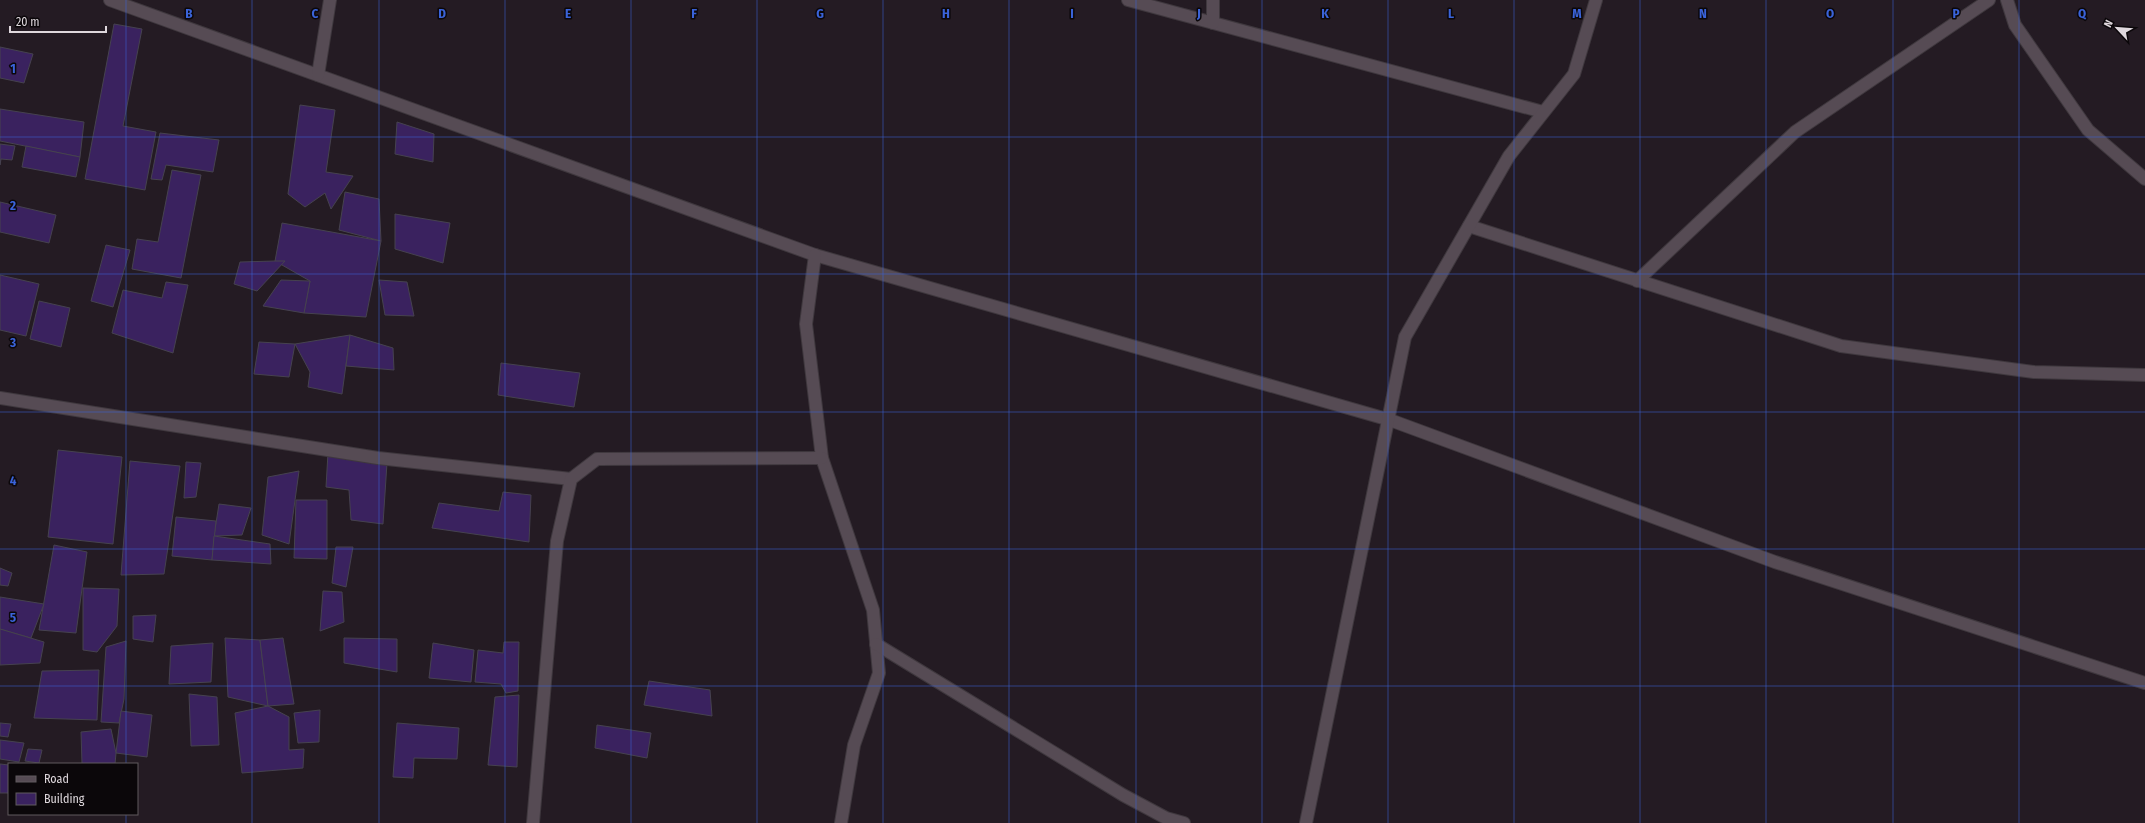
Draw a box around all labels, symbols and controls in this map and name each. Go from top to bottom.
text: B [185,6,193,21]
text: C [312,6,319,21]
text: D [438,6,446,21]
text: E [565,6,571,21]
text: F [691,6,697,21]
text: G [816,6,824,21]
text: H [942,6,950,21]
text: I [1070,6,1074,21]
text: J [1196,6,1201,21]
text: K [1321,6,1329,21]
text: L [1448,6,1454,21]
text: M [1572,6,1582,21]
text: N [1699,6,1707,21]
text: O [1826,6,1834,21]
text: P [1952,6,1960,21]
text: Q [2078,6,2087,21]
scale bar [10,8,106,34]
north arrow [2097,8,2137,48]
text: 20 m [16,15,40,29]
text: N [2101,18,2116,30]
text: 1 [10,61,16,76]
text: 2 [9,198,16,213]
text: 3 [9,335,16,350]
text: 4 [10,473,17,488]
text: 5 [10,610,16,625]
legend [8,763,138,815]
text: Road [44,772,69,786]
text: Building [44,792,85,806]

